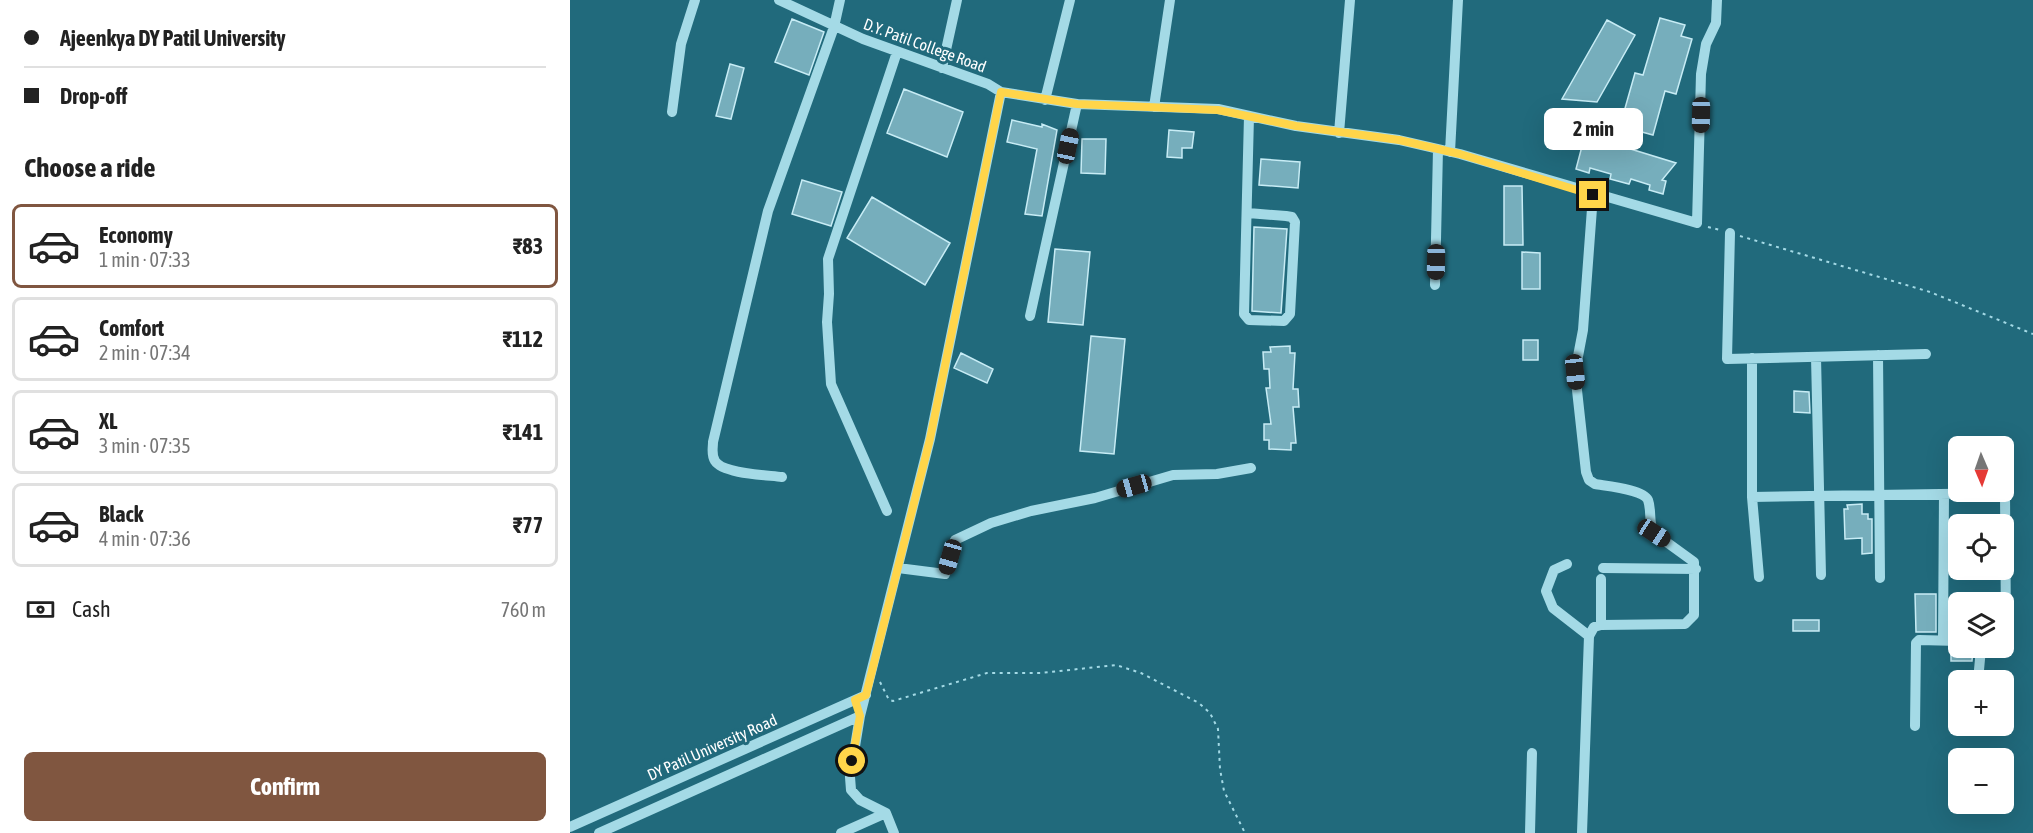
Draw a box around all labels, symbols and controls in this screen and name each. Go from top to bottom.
street label: D.Y. Patil College Road [861,14,989,77]
text: Ajeenkya DY Patil University [60,25,286,51]
text: Drop-off [60,83,127,109]
car [1692,97,1710,133]
callout: 2 min [1544,108,1642,150]
text: 2 min [1573,117,1614,140]
car [1055,127,1081,165]
text: Choose a ride [24,152,156,183]
route end [1579,181,1606,208]
icon: car [27,219,81,273]
text: Economy [99,222,173,248]
text: ₹83 [513,233,543,259]
car [1427,244,1445,280]
text: 1 min · 07:33 [99,248,191,271]
icon: car [27,312,81,366]
text: Comfort [99,315,164,341]
text: ₹112 [503,326,543,352]
text: 2 min · 07:34 [99,341,191,364]
car [1564,353,1586,391]
icon: car [27,405,81,459]
text: XL [99,408,117,434]
text: ₹141 [503,419,543,445]
text: 3 min · 07:35 [99,434,191,457]
north arrow [1948,436,2014,502]
map controls [1948,436,2014,814]
car [1114,472,1154,500]
icon: car [27,498,81,552]
text: Black [99,501,143,527]
text: ₹77 [513,512,543,538]
button: locate [1948,514,2014,580]
car [1634,516,1674,550]
text: 4 min · 07:36 [99,527,191,550]
car [936,537,964,577]
button: layers [1948,592,2014,658]
icon: cash [24,593,57,626]
text: Cash [72,596,111,622]
text: 760 m [501,598,546,621]
button: + [1948,670,2014,736]
street label: DY Patil University Road [644,710,780,785]
route start [838,747,865,774]
button: − [1948,748,2014,814]
button: Confirm [24,752,546,821]

